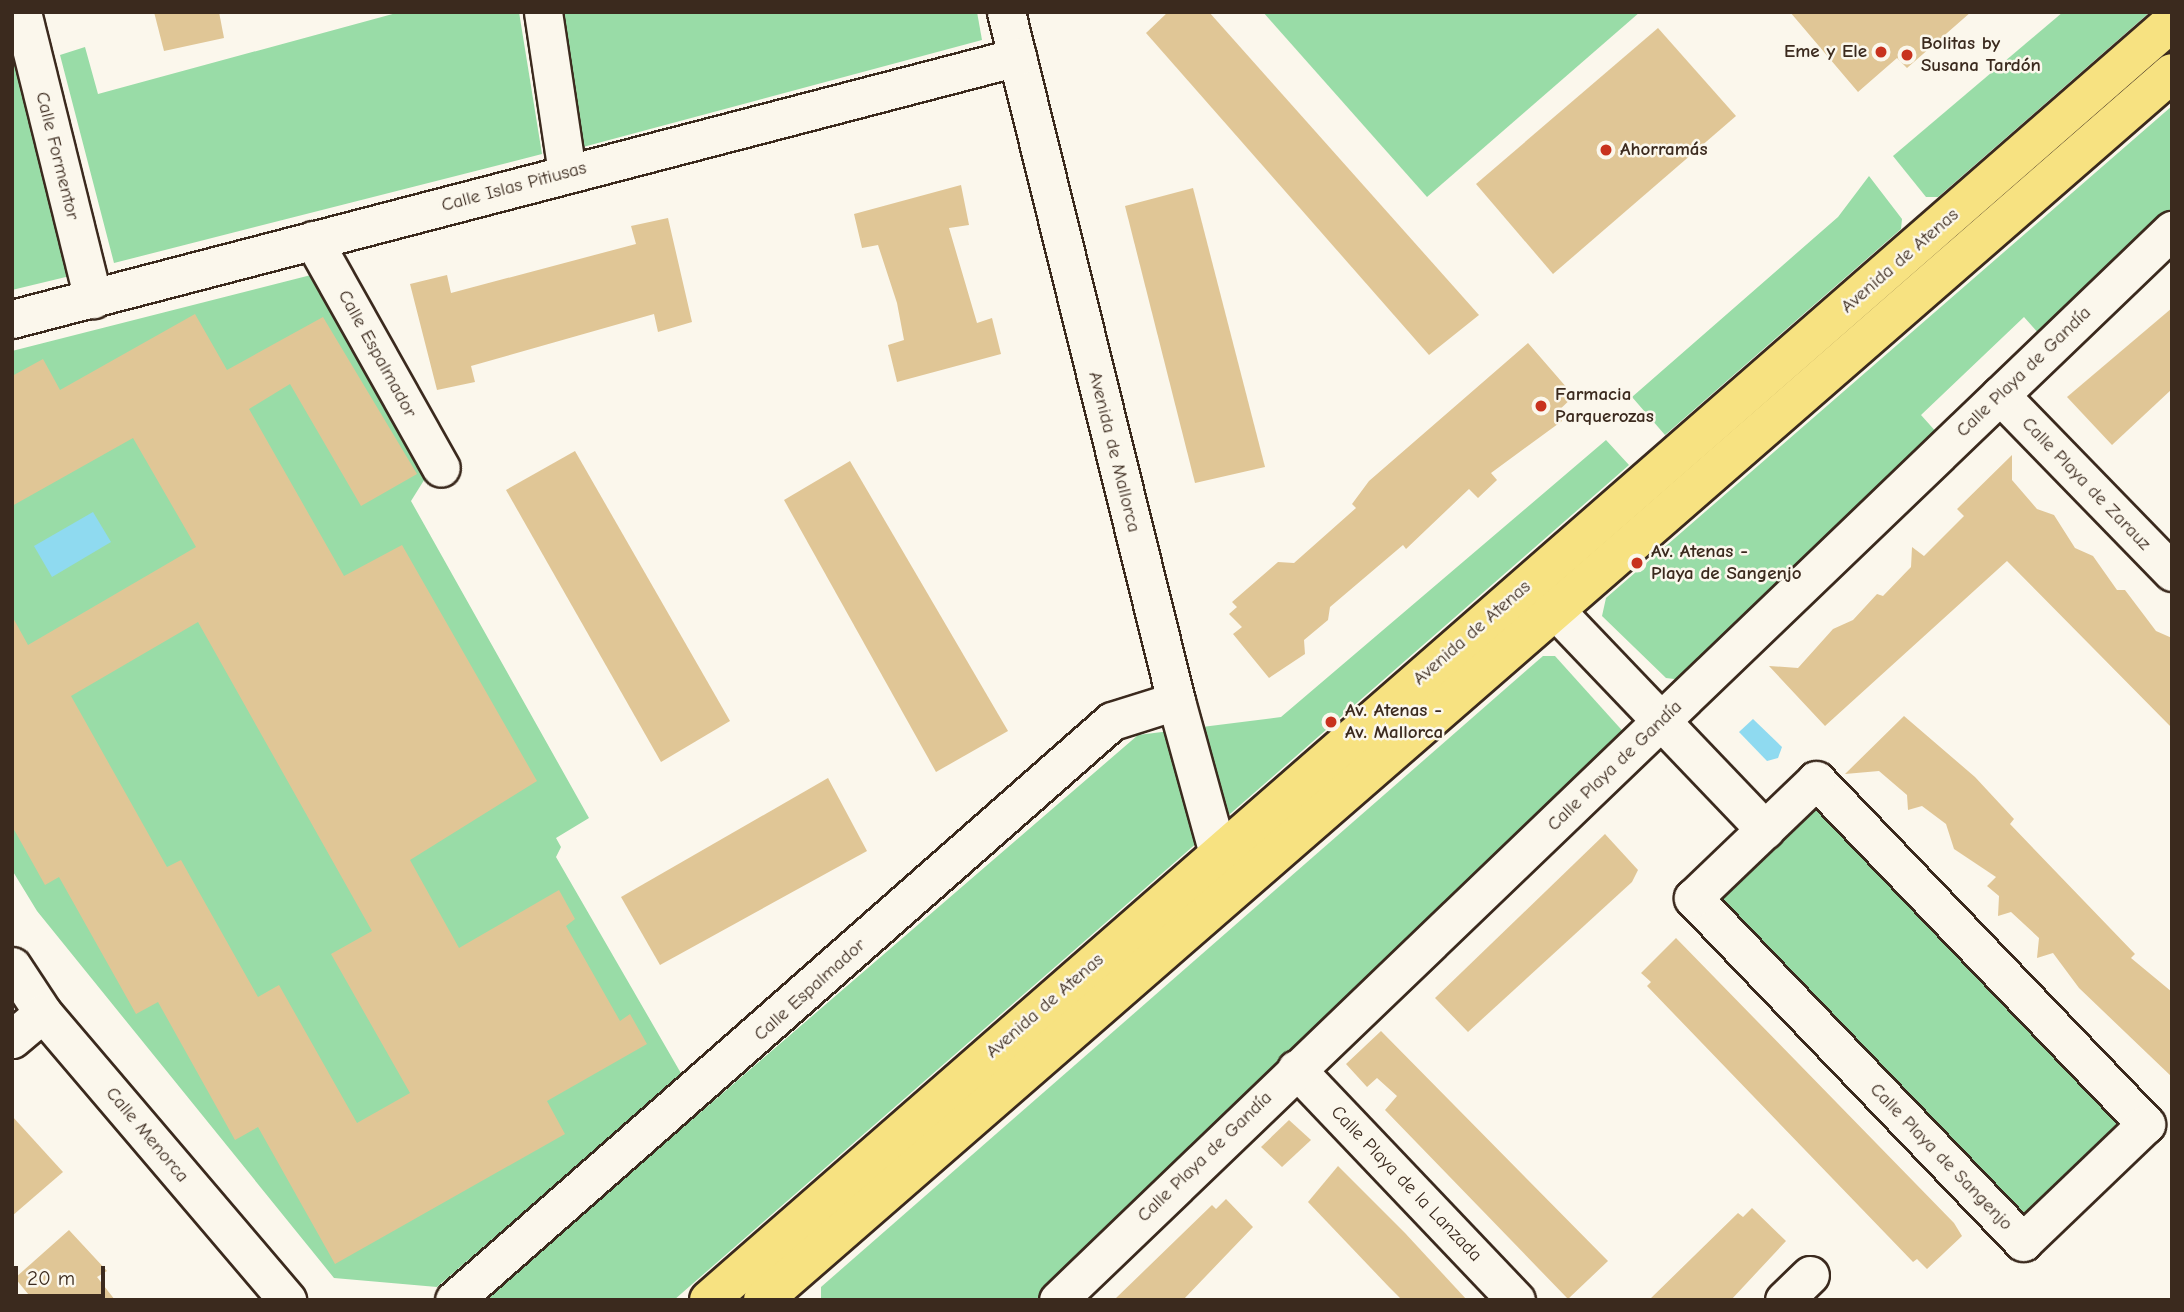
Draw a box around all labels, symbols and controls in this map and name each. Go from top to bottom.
place label: Bolitas by Susana Tardón [1921,33,2041,77]
place label: Eme y Ele [1784,41,1867,63]
marker: Eme y Ele [1873,44,1889,60]
marker: Bolitas by Susana Tardón [1899,47,1915,63]
street label: Calle Formentor [30,90,84,222]
place label: Ahorramás [1620,139,1708,161]
marker: Ahorramás [1598,142,1614,158]
street label: Calle Islas Pitiusas [439,157,589,217]
street label: Avenida de Atenas [1836,204,1964,318]
street label: Calle Espalmador [333,286,421,422]
street label: Calle Playa de Gandía [1952,302,2096,442]
street label: Avenida de Mallorca [1083,369,1145,535]
place label: Farmacia Parquerozas [1555,384,1654,428]
marker: Farmacia Parquerozas [1533,398,1549,414]
street label: Calle Playa de Zarauz [2017,413,2155,555]
place label: Av. Atenas - Playa de Sangenjo [1651,541,1802,585]
marker: Av. Atenas - Playa de Sangenjo [1629,555,1645,571]
street label: Avenida de Atenas [1408,576,1536,690]
street label: Calle Playa de Gandía [1543,696,1687,836]
place label: Av. Atenas - Av. Mallorca [1345,700,1443,744]
marker: Av. Atenas - Av. Mallorca [1323,714,1339,730]
street label: Calle Espalmador [750,934,870,1046]
street label: Avenida de Atenas [981,949,1109,1063]
street label: Calle Playa de Sangenjo [1865,1079,2017,1235]
street label: Calle Menorca [100,1083,194,1187]
street label: Calle Playa de Gandía [1133,1087,1277,1227]
street label: Calle Playa de la Lanzada [1326,1101,1486,1267]
scale bar [18,1252,108,1296]
text: 20 m [27,1266,75,1290]

